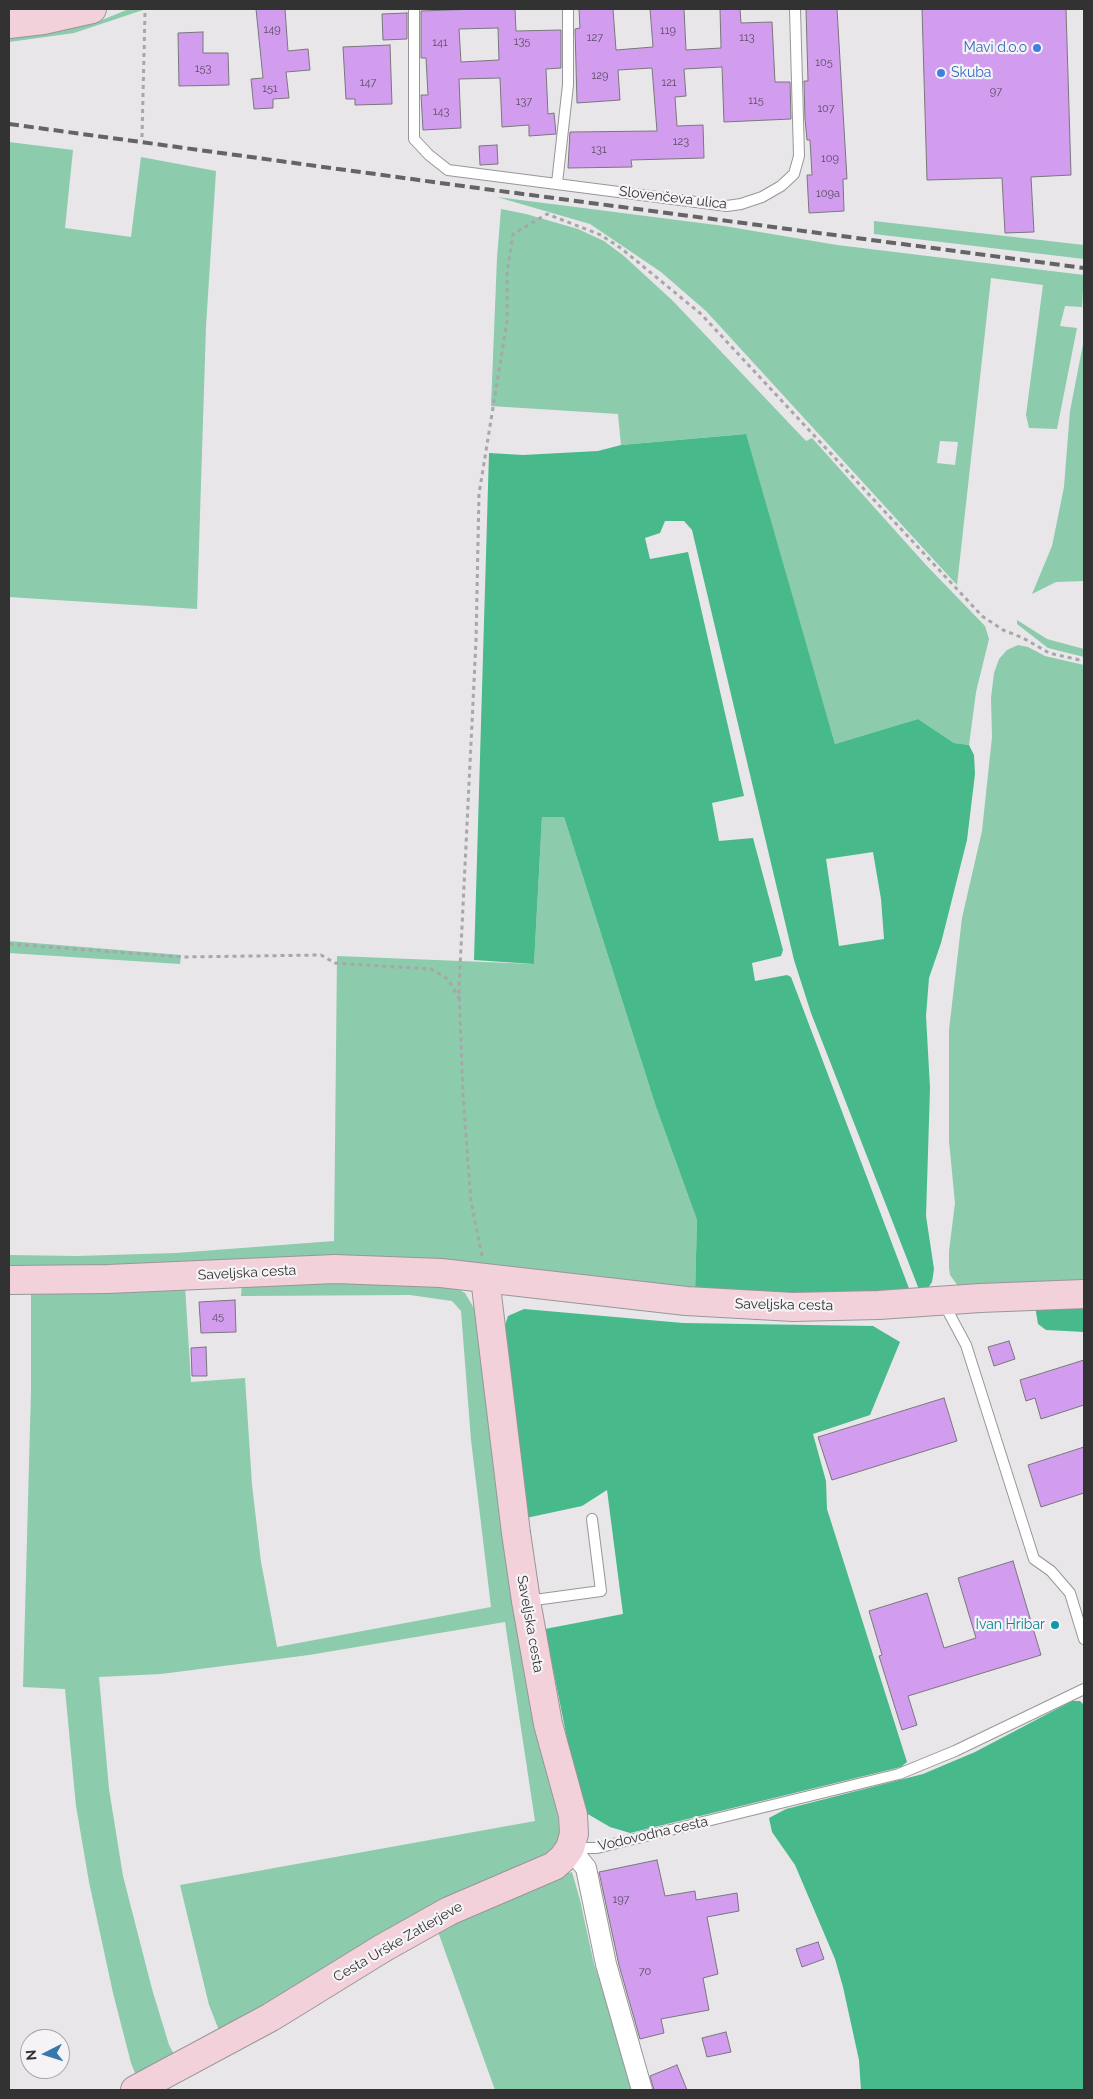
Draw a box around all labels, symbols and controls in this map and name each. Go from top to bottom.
house number: 149 [263,23,281,37]
house number: 119 [660,24,676,38]
house number: 127 [587,31,603,45]
house number: 113 [739,31,755,45]
house number: 135 [514,35,530,49]
house number: 141 [432,36,448,50]
place label: Mavi d.o.o [963,40,1027,56]
marker: Mavi d.o.o [1031,42,1043,54]
house number: 105 [815,56,833,70]
house number: 153 [195,62,211,76]
place label: Skuba [951,65,992,81]
marker: Skuba [935,67,947,79]
house number: 129 [592,69,608,83]
house number: 147 [360,76,376,90]
house number: 121 [661,76,677,90]
house number: 151 [262,82,278,96]
house number: 97 [990,85,1002,99]
house number: 115 [748,94,764,108]
house number: 137 [516,95,532,109]
house number: 107 [817,102,835,116]
house number: 143 [433,105,449,119]
house number: 123 [673,135,689,149]
house number: 131 [591,143,607,157]
house number: 109 [821,152,839,166]
street label: Slovenčeva ulica [618,183,728,213]
house number: 109a [816,187,840,201]
street label: Saveljska cesta [197,1262,297,1284]
street label: Saveljska cesta [735,1296,833,1314]
house number: 45 [212,1310,224,1324]
street label: Saveljska cesta [513,1574,547,1674]
place label: Ivan Hribar [975,1617,1045,1633]
marker: Ivan Hribar [1049,1619,1061,1631]
street label: Vodovodna cesta [596,1813,710,1855]
house number: 197 [613,1893,629,1907]
street label: Cesta Urške Zatlerjeve [331,1898,465,1986]
house number: 70 [639,1965,651,1979]
north arrow [20,2029,70,2079]
text: N [23,2049,39,2061]

